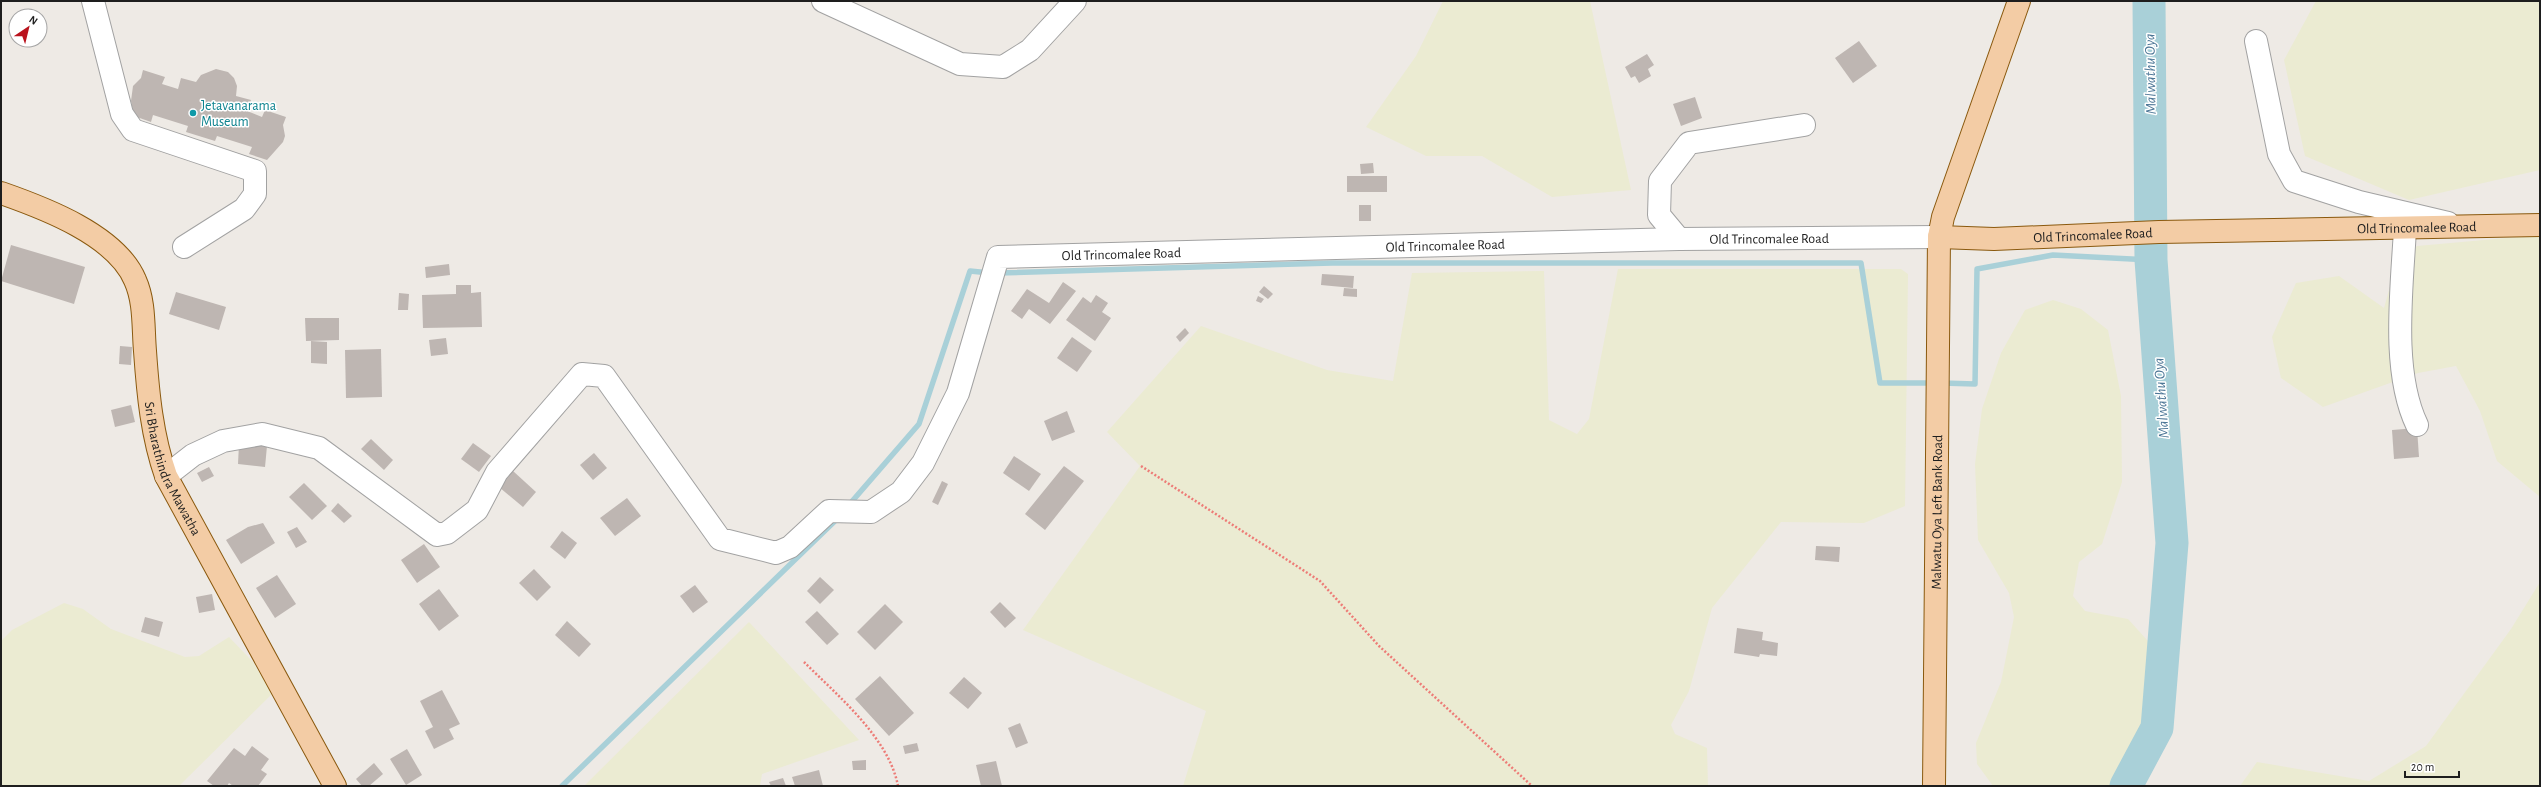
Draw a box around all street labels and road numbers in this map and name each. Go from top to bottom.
street label: Old Trincomalee Road [2357,220,2477,236]
street label: Old Trincomalee Road [2033,226,2153,245]
street label: Old Trincomalee Road [1709,232,1829,247]
street label: Old Trincomalee Road [1385,238,1505,255]
street label: Old Trincomalee Road [1062,246,1181,263]
street label: Sri Bharathindra Mawatha [142,401,203,538]
street label: Malwatu Oya Left Bank Road [1930,435,1945,589]

